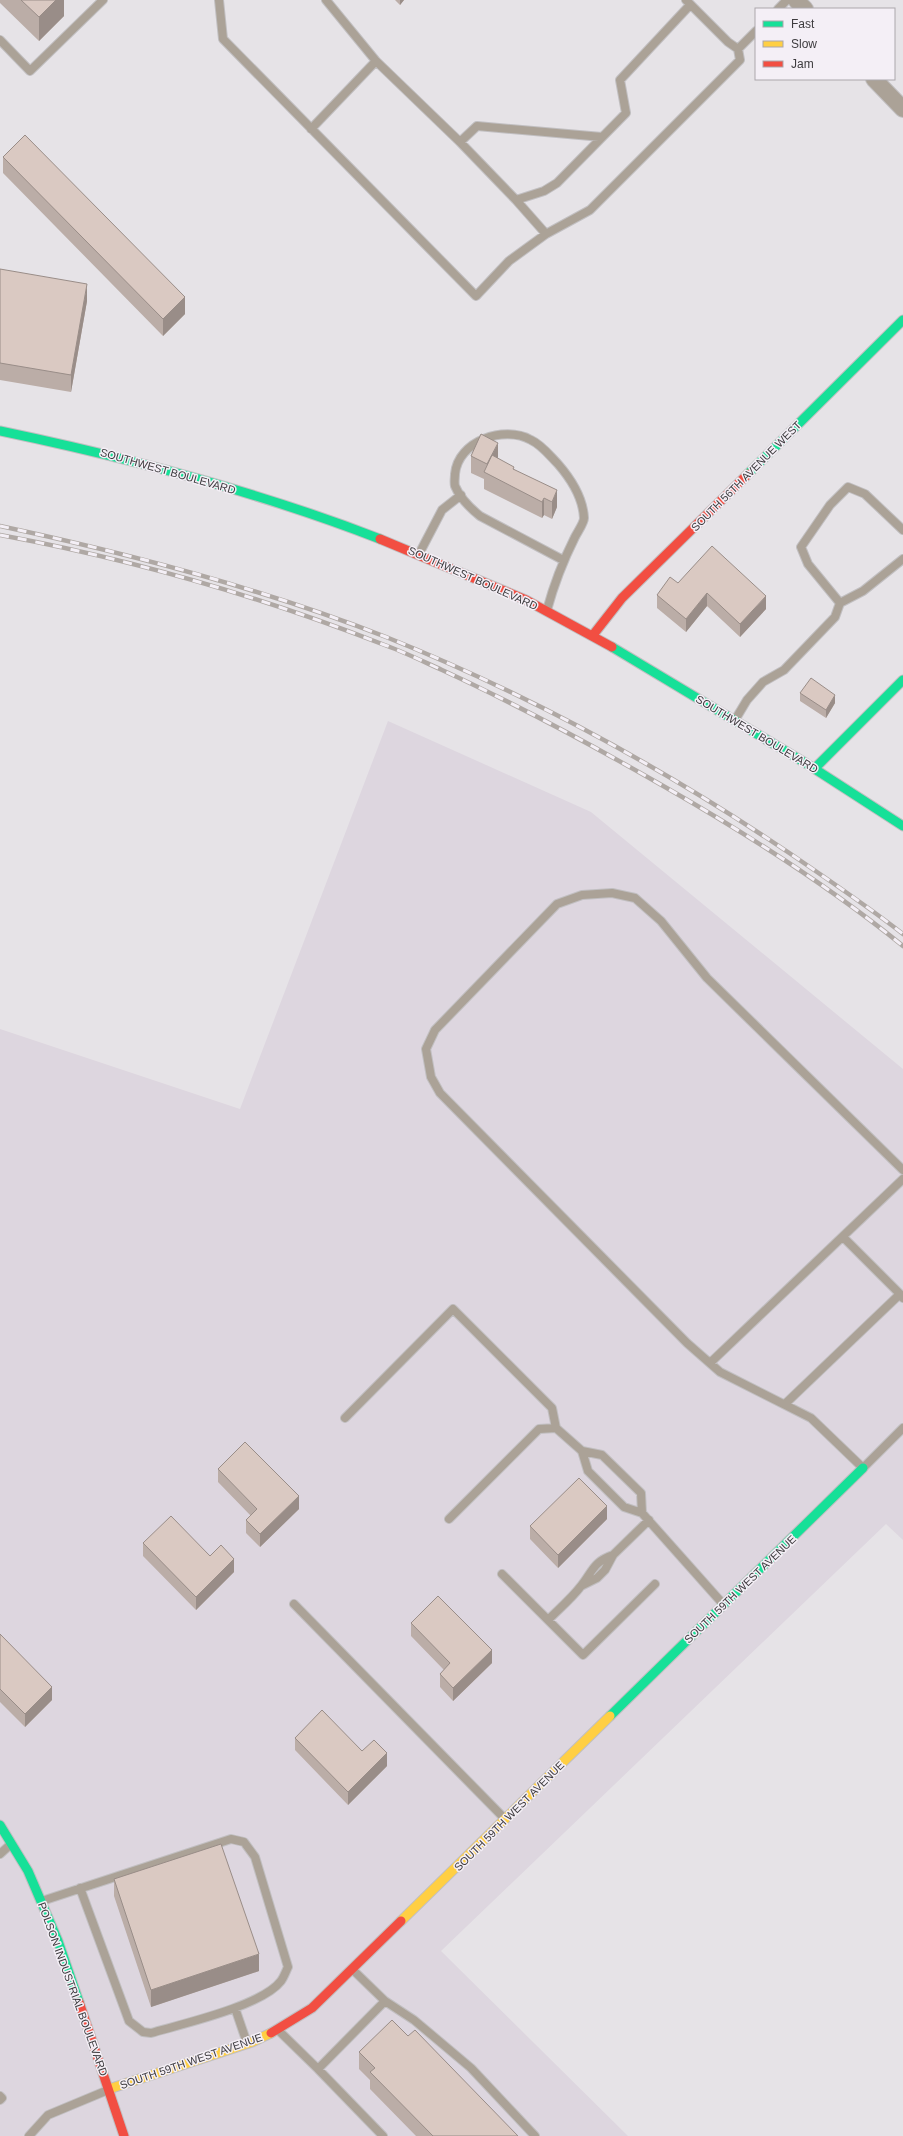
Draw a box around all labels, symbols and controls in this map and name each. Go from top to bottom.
legend [755,8,895,80]
text: Fast [791,17,815,31]
text: Slow [791,37,817,51]
text: Jam [791,57,814,71]
street label: SOUTH 56TH AVENUE WEST [689,418,804,533]
street label: SOUTHWEST BOULEVARD [99,446,237,496]
street label: SOUTHWEST BOULEVARD [407,544,540,612]
street label: SOUTHWEST BOULEVARD [694,693,820,775]
street label: SOUTH 59TH WEST AVENUE [682,1533,798,1645]
street label: SOUTH 59TH WEST AVENUE [452,1759,566,1873]
street label: POLSON INDUSTRIAL BOULEVARD [36,1900,110,2078]
street label: SOUTH 59TH WEST AVENUE [118,2031,264,2091]

